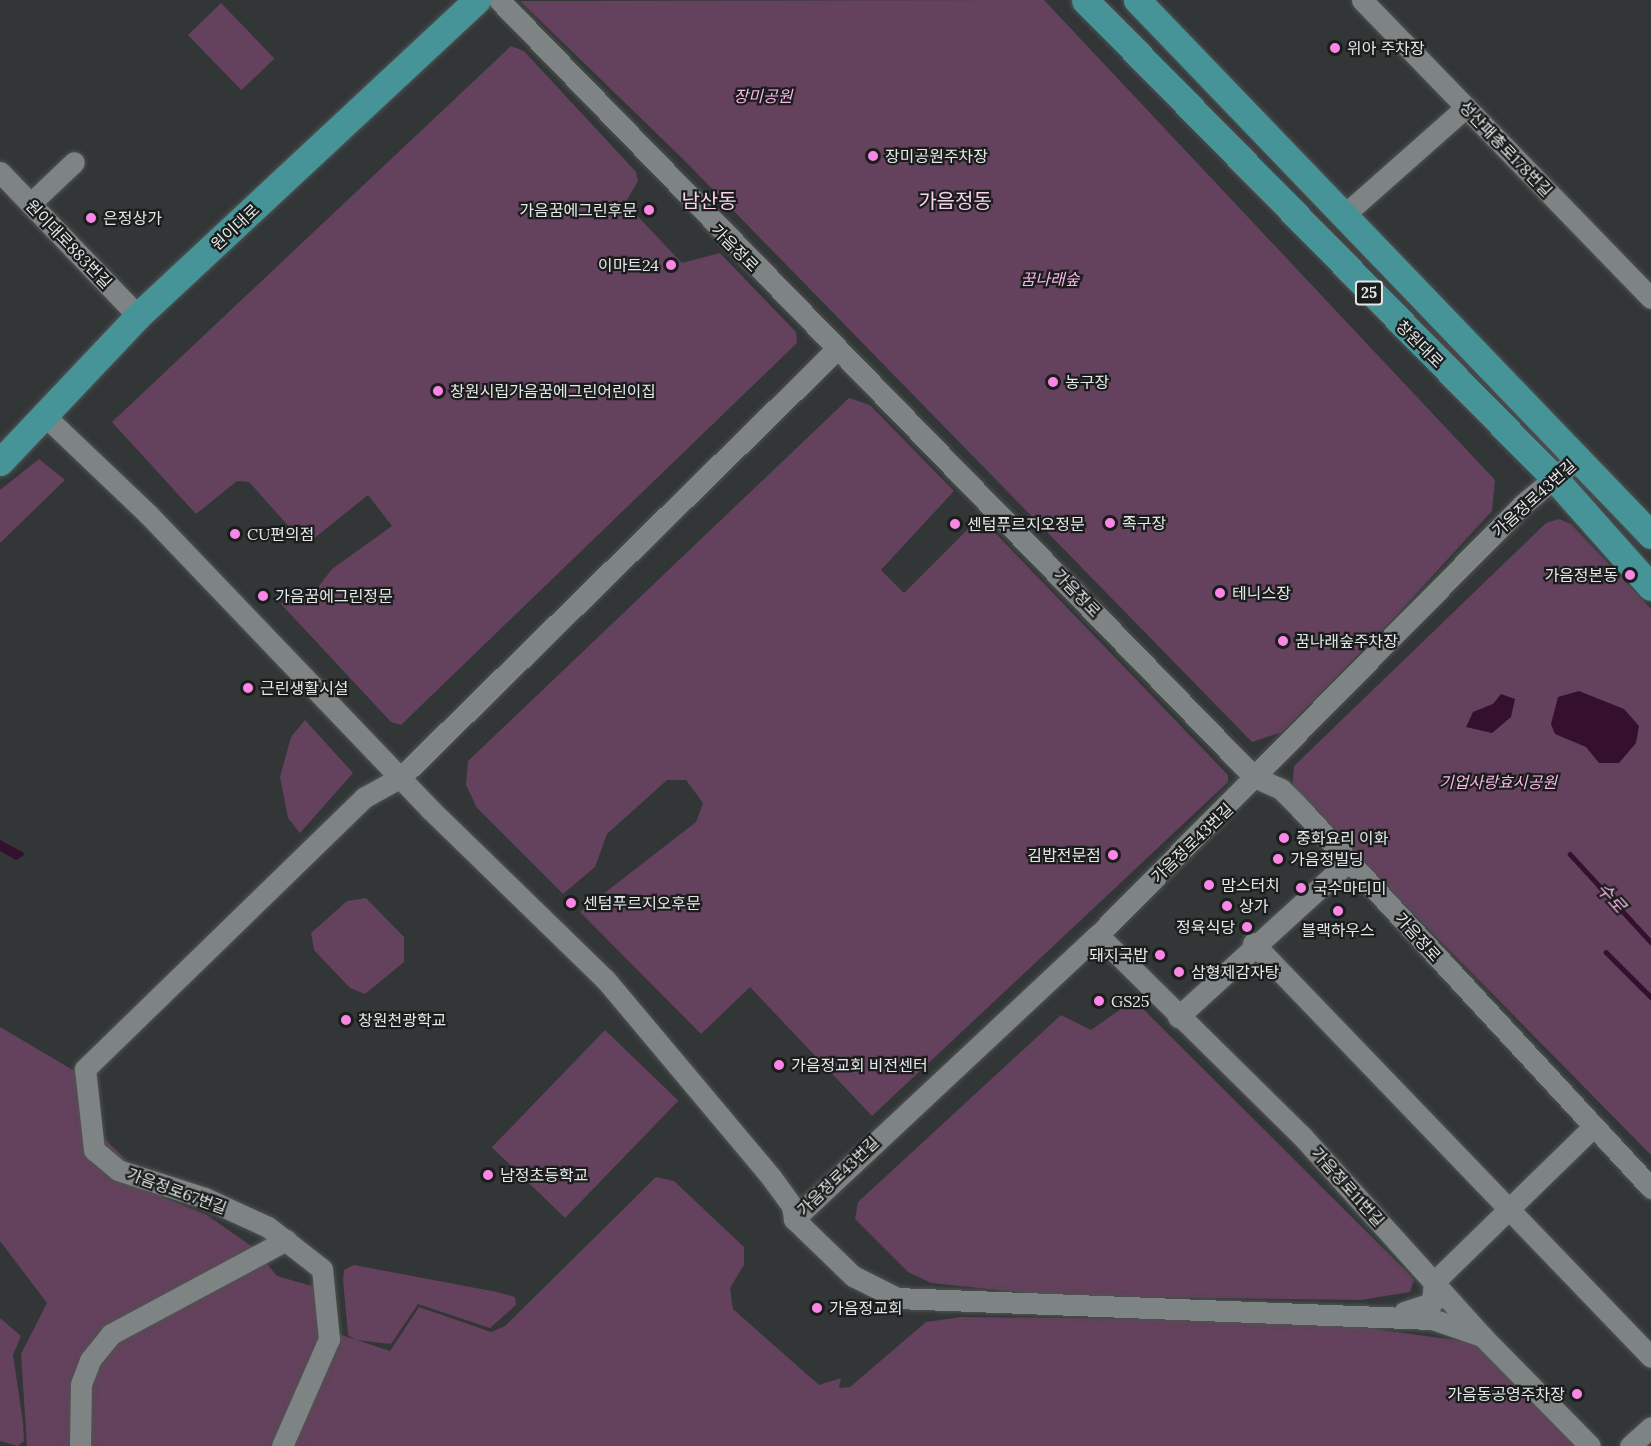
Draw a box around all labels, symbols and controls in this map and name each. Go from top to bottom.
place label: 위아 주차장 [1347,38,1425,58]
marker: 위아 주차장 [1328,41,1342,55]
park label: 장미공원 [734,86,792,106]
street label: 성산패총로178번길 [1456,97,1556,201]
place label: 장미공원주차장 [885,146,988,166]
marker: 장미공원주차장 [866,149,880,163]
district label: 남산동 [681,188,737,212]
district label: 가음정동 [918,188,992,212]
street label: 원이대로883번길 [22,196,116,292]
street label: 원이대로 [207,200,263,254]
place label: 가음꿈에그린후문 [519,200,637,220]
marker: 가음꿈에그린후문 [642,203,656,217]
place label: 은정상가 [103,208,162,228]
marker: 은정상가 [84,211,98,225]
street label: 가음정로 [707,220,763,276]
place label: 이마트24 [598,255,659,275]
marker: 이마트24 [664,258,678,272]
park label: 꿈나래숲 [1021,269,1079,289]
road number: 25 [1354,281,1384,305]
street label: 창원대로 [1392,316,1448,372]
place label: 농구장 [1065,372,1109,392]
marker: 농구장 [1046,375,1060,389]
place label: 창원시립가음꿈에그린어린이집 [450,381,656,401]
marker: 창원시립가음꿈에그린어린이집 [431,384,445,398]
street label: 가음정로43번길 [1488,455,1580,541]
place label: 족구장 [1122,513,1166,533]
place label: 센텀푸르지오정문 [967,514,1085,534]
marker: 족구장 [1103,516,1117,530]
marker: 센텀푸르지오정문 [948,517,962,531]
place label: CU편의점 [247,524,314,544]
marker: CU편의점 [228,527,242,541]
street label: 가음정로 [1050,565,1104,621]
place label: 가음정본동 [1544,565,1618,585]
marker: 가음정본동 [1623,568,1637,582]
place label: 테니스장 [1232,583,1291,603]
place label: 가음꿈에그린정문 [275,586,393,606]
marker: 테니스장 [1213,586,1227,600]
marker: 가음꿈에그린정문 [256,589,270,603]
place label: 꿈나래숲주차장 [1295,631,1398,651]
marker: 꿈나래숲주차장 [1276,634,1290,648]
place label: 근린생활시설 [260,678,348,698]
marker: 근린생활시설 [241,681,255,695]
park label: 기업사랑효시공원 [1439,772,1557,792]
street label: 가음정로43번길 [1147,799,1237,887]
place label: 중화요리 이화 [1296,828,1389,848]
marker: 중화요리 이화 [1277,831,1291,845]
place label: 김밥전문점 [1027,845,1101,865]
marker: 김밥전문점 [1106,848,1120,862]
place label: 가음정빌딩 [1290,849,1364,869]
marker: 가음정빌딩 [1271,852,1285,866]
place label: 맘스터치 [1221,875,1280,895]
marker: 맘스터치 [1202,878,1216,892]
place label: 국수마디미 [1313,878,1387,898]
water label: 수로 [1592,878,1630,918]
marker: 국수마디미 [1294,881,1308,895]
place label: 센텀푸르지오후문 [583,893,701,913]
marker: 센텀푸르지오후문 [564,896,578,910]
place label: 상가 [1239,896,1268,916]
marker: 상가 [1220,899,1234,913]
marker: 블랙하우스 [1331,904,1345,918]
street label: 가음정로 [1391,909,1445,965]
place label: 정육식당 [1176,917,1235,937]
marker: 정육식당 [1240,920,1254,934]
place label: 블랙하우스 [1301,920,1375,940]
place label: 돼지국밥 [1089,945,1148,965]
marker: 돼지국밥 [1153,948,1167,962]
place label: 삼형제감자탕 [1191,962,1279,982]
marker: 삼형제감자탕 [1172,965,1186,979]
place label: GS25 [1111,991,1150,1011]
marker: GS25 [1092,994,1106,1008]
place label: 창원천광학교 [358,1010,446,1030]
marker: 창원천광학교 [339,1013,353,1027]
place label: 가음정교회 비전센터 [791,1055,928,1075]
marker: 가음정교회 비전센터 [772,1058,786,1072]
street label: 가음정로43번길 [793,1132,883,1220]
street label: 가음정로11번길 [1307,1143,1389,1231]
street label: 가음정로67번길 [124,1164,230,1218]
place label: 남정초등학교 [500,1165,588,1185]
marker: 남정초등학교 [481,1168,495,1182]
place label: 가음정교회 [829,1298,903,1318]
marker: 가음정교회 [810,1301,824,1315]
place label: 가음동공영주차장 [1447,1384,1565,1404]
marker: 가음동공영주차장 [1570,1387,1584,1401]

